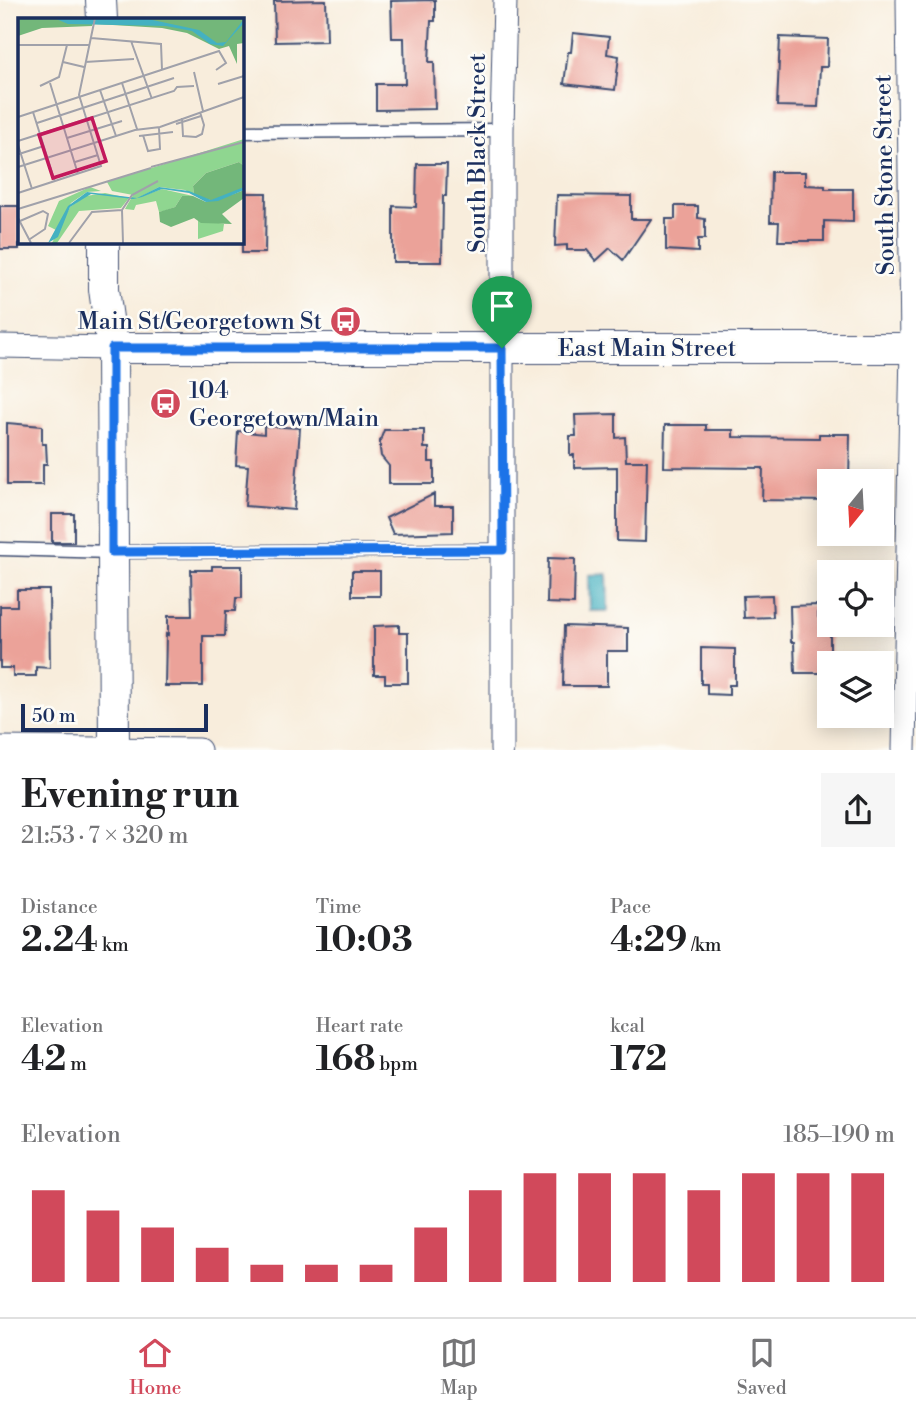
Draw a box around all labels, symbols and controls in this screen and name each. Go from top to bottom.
inset map [18,18,243,243]
street label: South Black Street [463,53,493,253]
street label: South Stone Street [868,74,902,276]
pin [472,276,532,348]
icon: arrive [483,287,521,325]
bus stop icon: Main St/Georgetown St [328,304,362,338]
place label: Main St/Georgetown St [78,307,322,337]
street label: East Main Street [558,334,737,364]
place label: 104 Georgetown/Main [189,376,379,434]
bus stop icon: 104 Georgetown/Main [149,387,183,421]
north arrow [817,469,894,546]
map controls [817,469,894,728]
button: locate [817,560,894,637]
button: layers [817,651,894,728]
scale bar [21,701,208,733]
text: 50 m [32,704,76,728]
text: Evening run [21,772,239,819]
button: share [821,773,895,847]
text: 21:53 · 7 × 320 m [21,822,188,850]
text: Distance [21,895,98,919]
text: Time [316,895,361,919]
text: Pace [610,895,651,919]
text: 2.24 [21,919,98,962]
text: 10:03 [316,919,413,962]
text: 4:29 [610,919,687,962]
text: km [98,933,129,957]
text: /km [687,933,721,957]
text: Elevation [21,1014,103,1038]
text: Heart rate [316,1014,403,1038]
text: kcal [610,1014,645,1038]
text: 42 [21,1038,66,1081]
text: 168 [316,1038,376,1081]
text: 172 [610,1038,667,1081]
text: m [66,1052,87,1076]
text: bpm [376,1052,418,1076]
text: Elevation [21,1121,121,1149]
text: 185–190 m [783,1121,895,1149]
tab: Home [129,1334,181,1400]
tab: Map [440,1334,478,1400]
tab: Saved [737,1334,787,1400]

